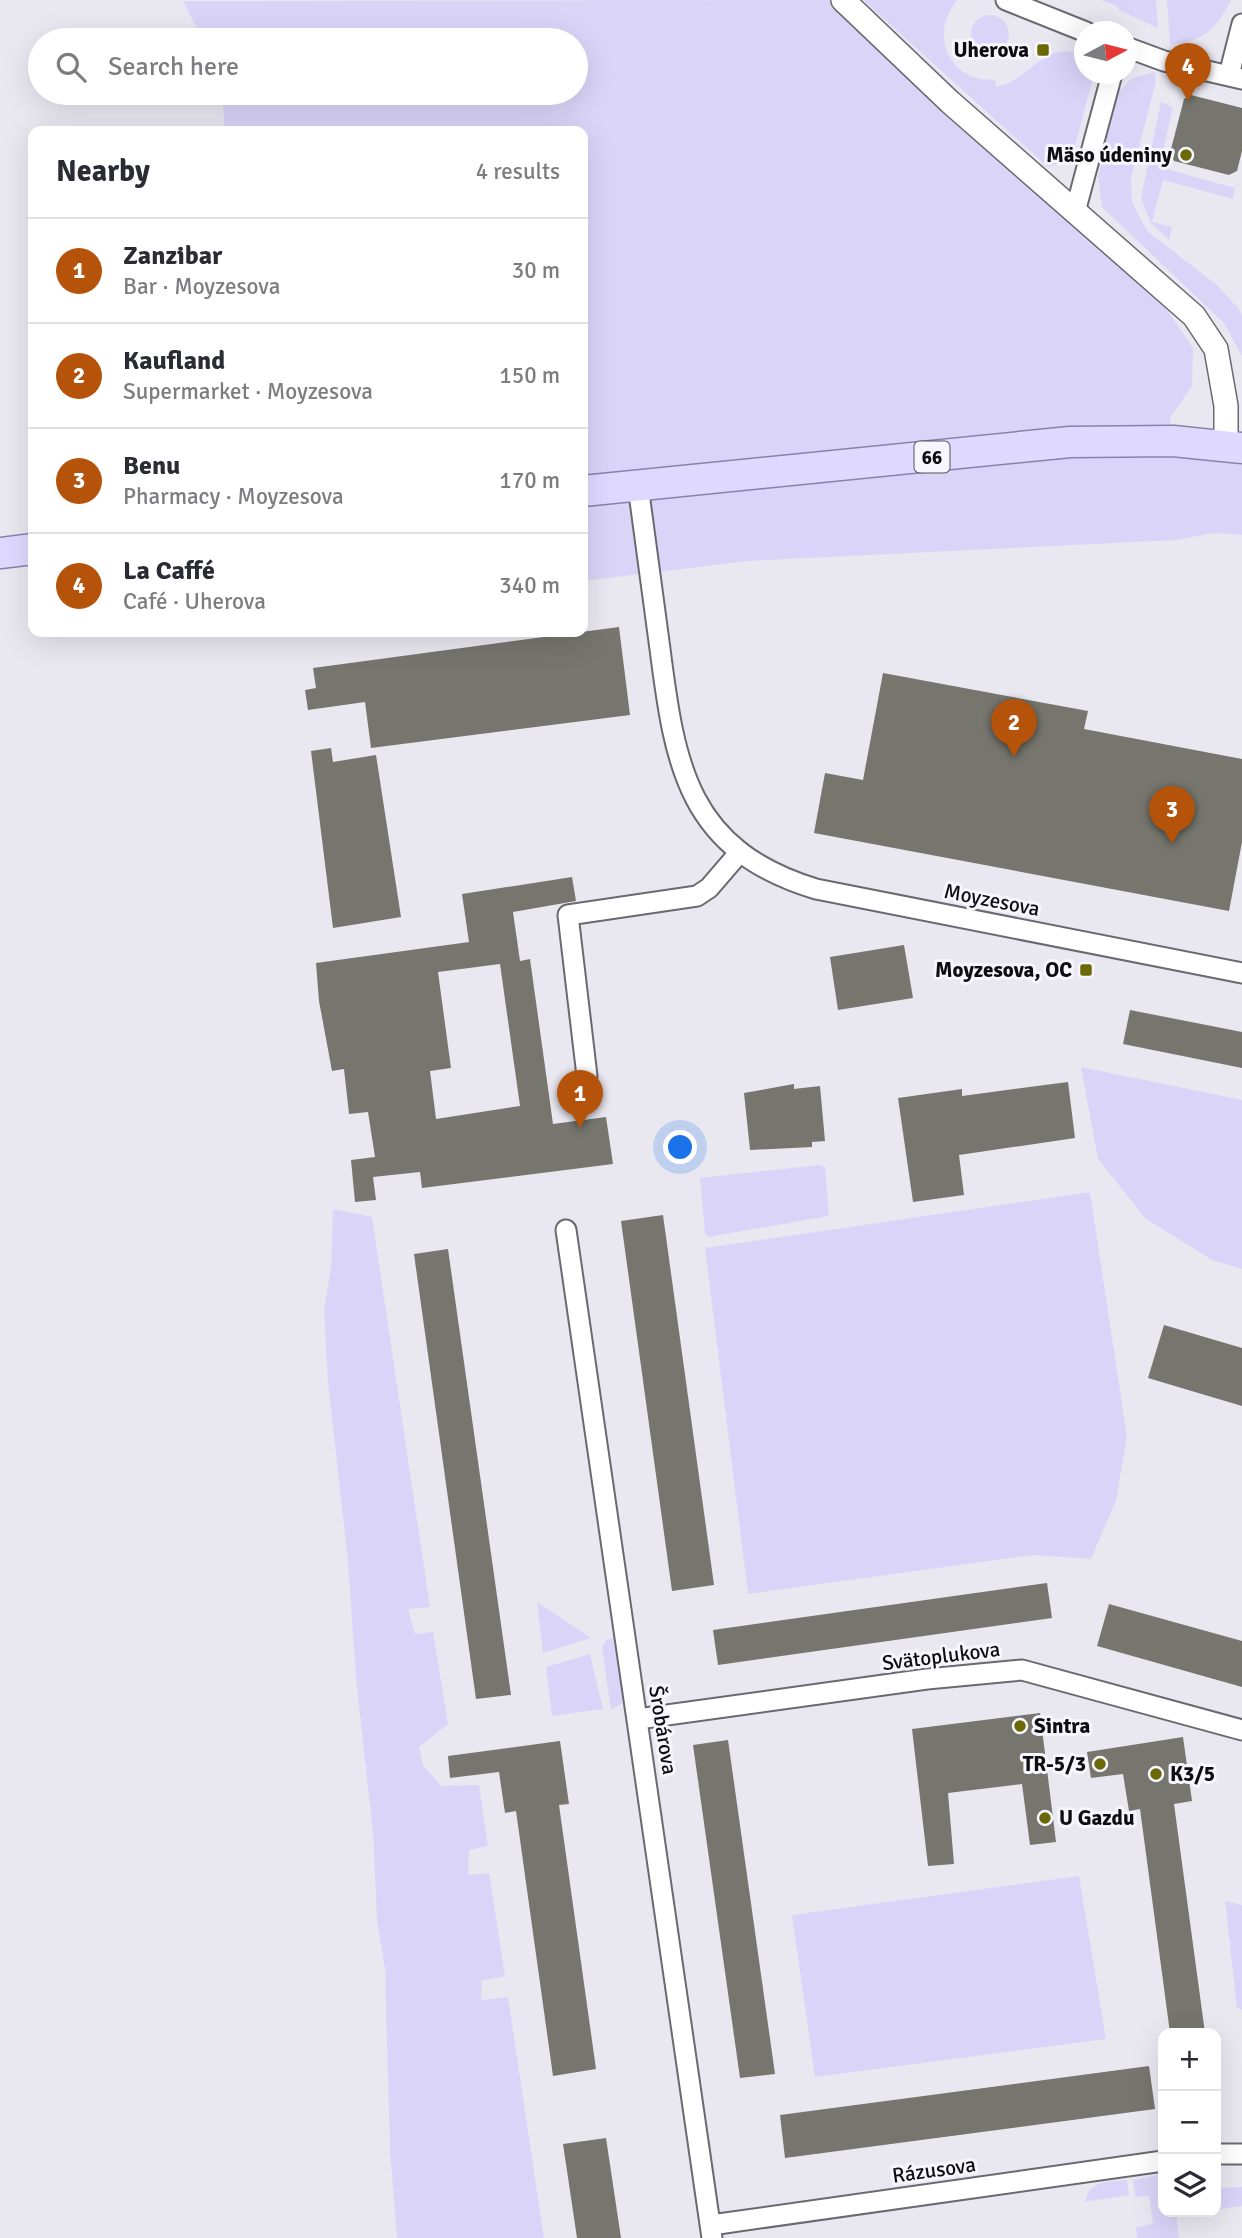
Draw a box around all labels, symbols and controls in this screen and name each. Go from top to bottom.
north arrow [1074,21,1137,84]
search box [28,28,588,105]
place label: Uherova [953,37,1029,63]
marker: Uherova [1035,42,1051,58]
pin: 4 [1165,43,1211,101]
icon: search [52,48,90,86]
text: Search here [108,51,239,83]
place label: Mäso údeniny [1046,142,1173,168]
marker: Mäso údeniny [1178,147,1194,163]
text: Nearby [56,153,150,190]
text: 4 results [476,157,560,186]
text: Zanzibar [123,240,222,272]
text: 1 [73,256,85,285]
text: 30 m [512,256,560,285]
text: Bar · Moyzesova [123,272,280,301]
text: Kaufland [123,345,225,377]
text: 2 [73,361,85,390]
text: 150 m [499,361,560,390]
text: Supermarket · Moyzesova [123,377,373,406]
road number: 66 [914,442,950,472]
text: Benu [123,450,180,482]
text: 3 [73,466,85,495]
text: 170 m [499,466,560,495]
text: Pharmacy · Moyzesova [123,482,344,511]
text: La Caffé [123,555,215,587]
text: 4 [73,571,85,600]
text: 340 m [499,571,560,600]
text: Café · Uherova [123,587,266,616]
pin: 2 [991,699,1037,757]
pin: 3 [1149,786,1195,844]
street label: Moyzesova [942,878,1042,922]
place label: Moyzesova, OC [935,957,1072,983]
marker: Moyzesova, OC [1078,962,1094,978]
pin: 1 [557,1070,603,1128]
your location [663,1130,697,1164]
street label: Svätoplukova [880,1636,1002,1676]
street label: Šrobárova [643,1684,683,1776]
place label: Sintra [1034,1713,1090,1739]
marker: Sintra [1012,1718,1028,1734]
place label: TR-5/3 [1023,1751,1086,1777]
marker: TR-5/3 [1092,1756,1108,1772]
place label: K3/5 [1170,1761,1215,1787]
marker: K3/5 [1148,1766,1164,1782]
place label: U Gazdu [1059,1805,1134,1831]
marker: U Gazdu [1037,1810,1053,1826]
map controls [1158,2028,1221,2217]
button: + [1158,2028,1221,2091]
button: − [1158,2091,1221,2154]
street label: Rázusova [891,2151,977,2189]
button: layers [1158,2154,1221,2217]

